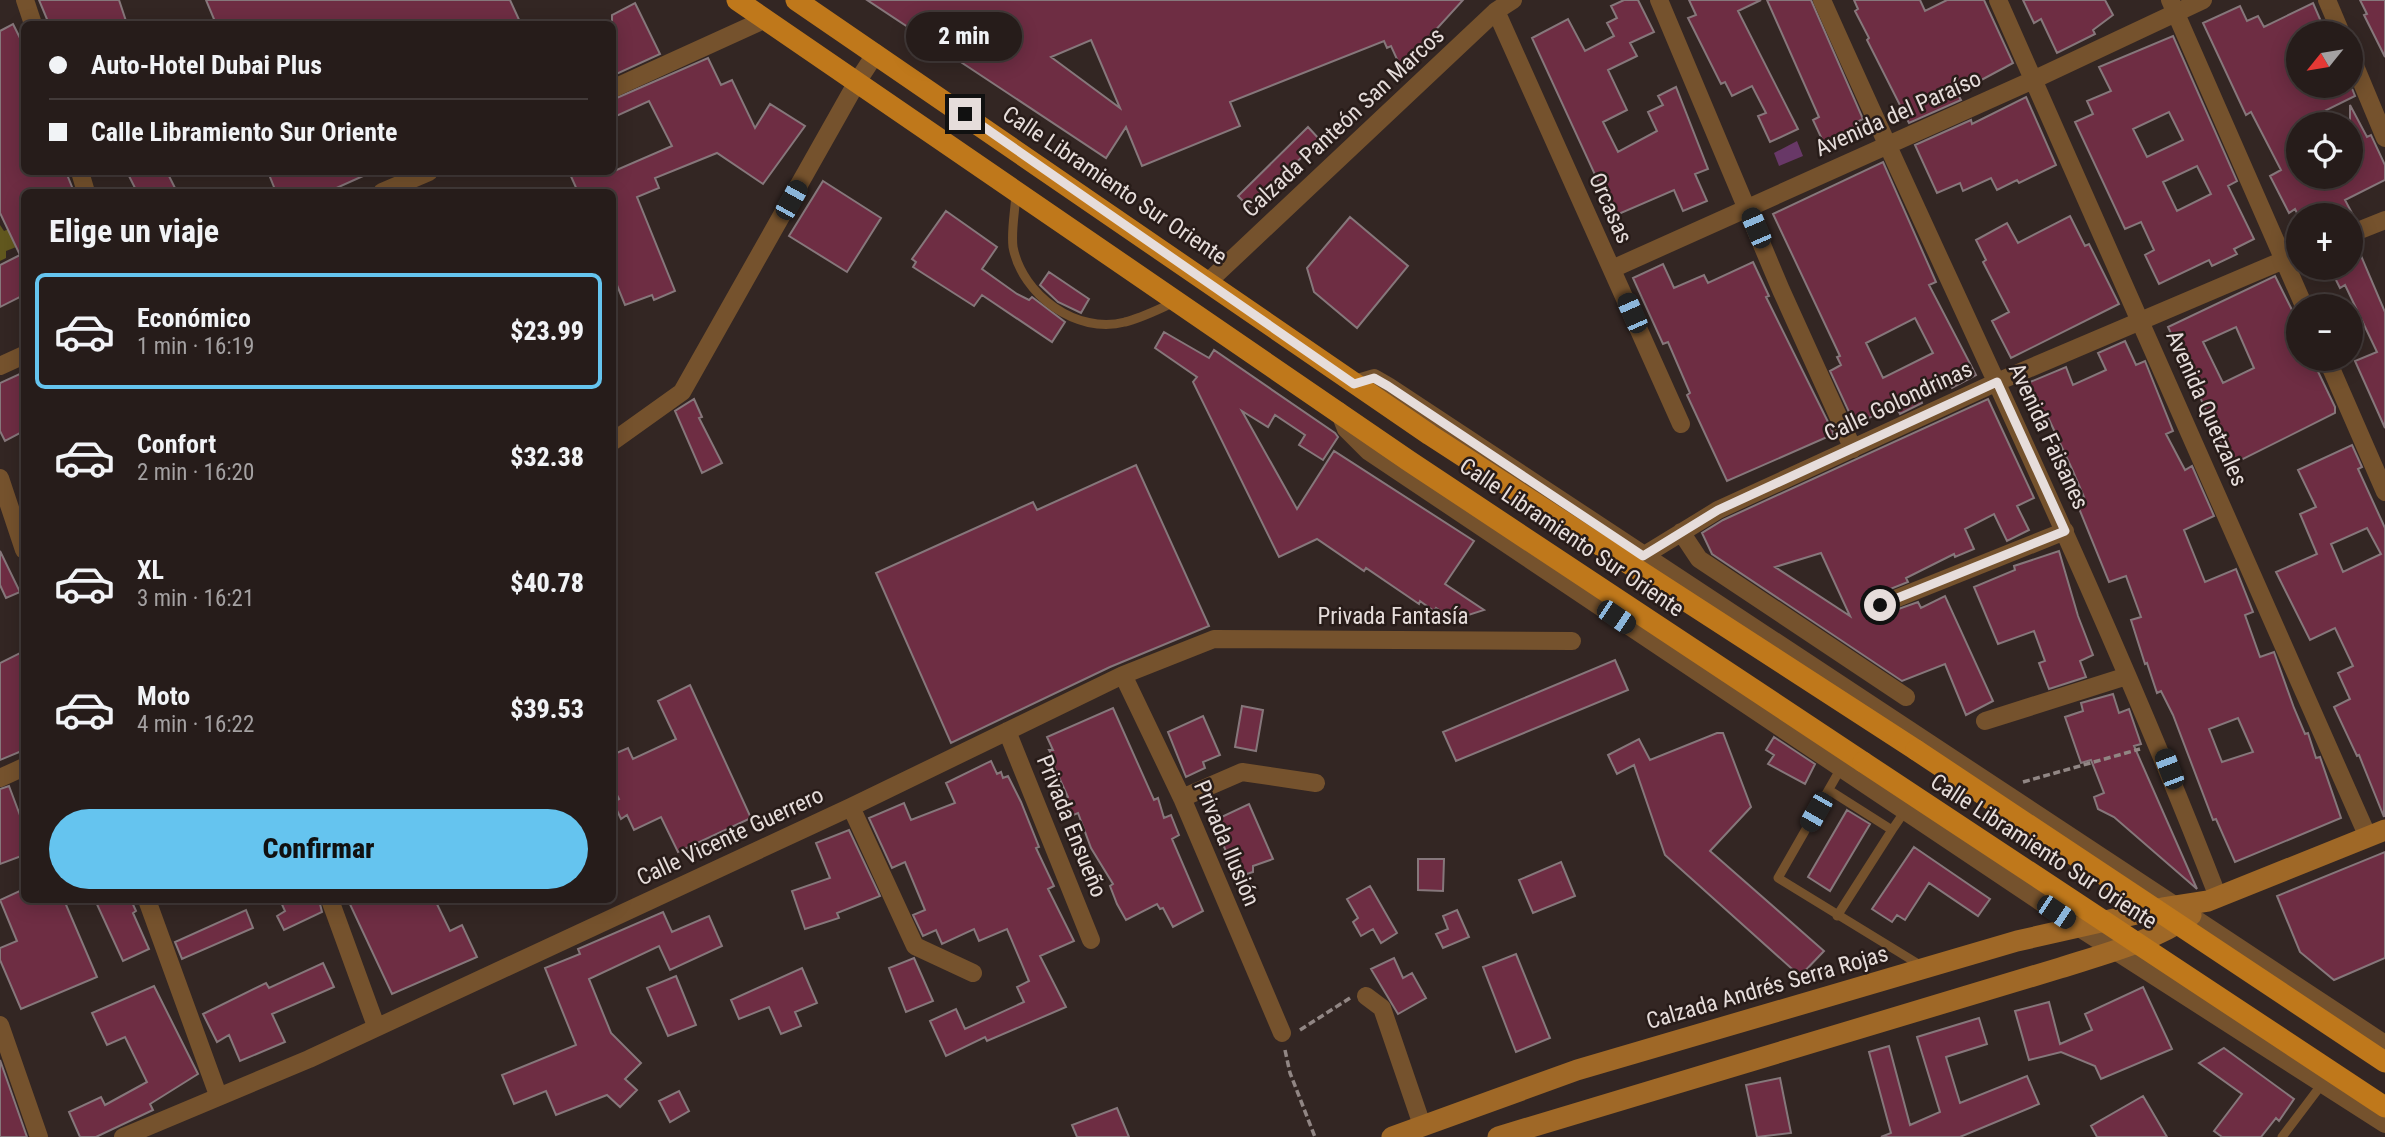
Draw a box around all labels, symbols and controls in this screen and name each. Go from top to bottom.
callout: 2 min [907,12,1023,61]
north arrow [2286,21,2362,98]
map controls [2286,21,2363,371]
street label: Calzada Panteón San Marcos [1237,22,1450,223]
text: 2 min [938,23,990,50]
text: Auto-Hotel Dubai Plus [91,50,322,80]
street label: Avenida del Paraíso [1811,65,1985,162]
route end [949,98,981,130]
street label: Calle Libramiento Sur Oriente [997,100,1232,271]
button: locate [2286,112,2363,189]
text: Calle Libramiento Sur Oriente [91,117,397,147]
street label: Orcasas [1583,169,1638,248]
car [772,177,811,223]
button: + [2286,203,2363,280]
car [1739,205,1774,251]
text: Elige un viaje [49,212,219,250]
car [1614,290,1651,336]
button: − [2286,294,2363,371]
icon: car [53,300,116,363]
text: Económico [137,303,251,333]
text: $23.99 [510,316,584,346]
street label: Avenida Quetzales [2160,326,2253,490]
text: 1 min · 16:19 [137,333,254,360]
street label: Calle Golondrinas [1820,355,1976,448]
street label: Avenida Faisanes [2003,359,2094,514]
icon: car [53,426,116,489]
text: Confort [137,429,216,459]
text: $32.38 [510,442,584,472]
street label: Calle Libramiento Sur Oriente [1454,452,1689,623]
text: 2 min · 16:20 [137,459,254,486]
icon: car [53,552,116,615]
text: XL [137,555,164,585]
text: $40.78 [510,568,584,598]
text: 3 min · 16:21 [137,585,254,612]
route start [1864,589,1896,621]
car [1593,597,1640,637]
street label: Privada Fantasía [1317,603,1469,630]
icon: car [53,678,116,741]
text: Moto [137,681,190,711]
text: $39.53 [510,694,584,724]
text: 4 min · 16:22 [137,711,254,738]
car [2152,746,2187,792]
street label: Privada Ensueño [1031,751,1112,901]
street label: Calle Libramiento Sur Oriente [1925,768,2162,935]
street label: Privada Ilusión [1188,776,1265,910]
street label: Calle Vicente Guerrero [633,781,828,892]
car [1797,789,1836,835]
button: Confirmar [49,809,588,889]
car [2033,892,2080,932]
street label: Calzada Andrés Serra Rojas [1643,940,1891,1035]

